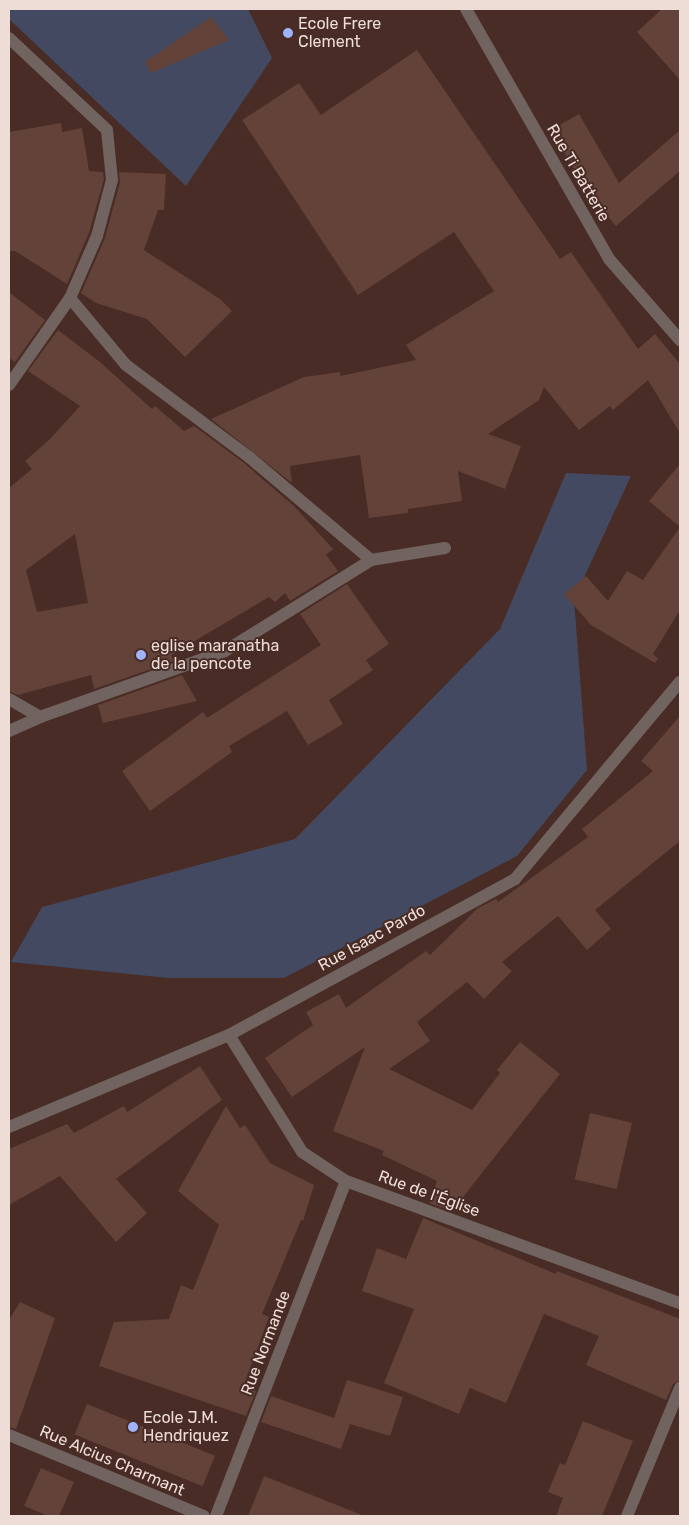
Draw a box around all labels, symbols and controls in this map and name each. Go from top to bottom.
place label: Ecole Frere Clement [298,14,381,52]
marker: Ecole Frere Clement [282,27,294,39]
street label: Rue Ti Batterie [542,121,614,225]
place label: eglise maranatha de la pencote [151,636,279,674]
marker: eglise maranatha de la pencote [135,649,147,661]
street label: Rue Isaac Pardo [315,901,429,975]
street label: Rue de l'Église [376,1167,482,1221]
street label: Rue Normande [237,1288,295,1398]
place label: Ecole J.M. Hendriquez [143,1408,229,1446]
marker: Ecole J.M. Hendriquez [127,1421,139,1433]
street label: Rue Alcius Charmant [36,1422,188,1500]

